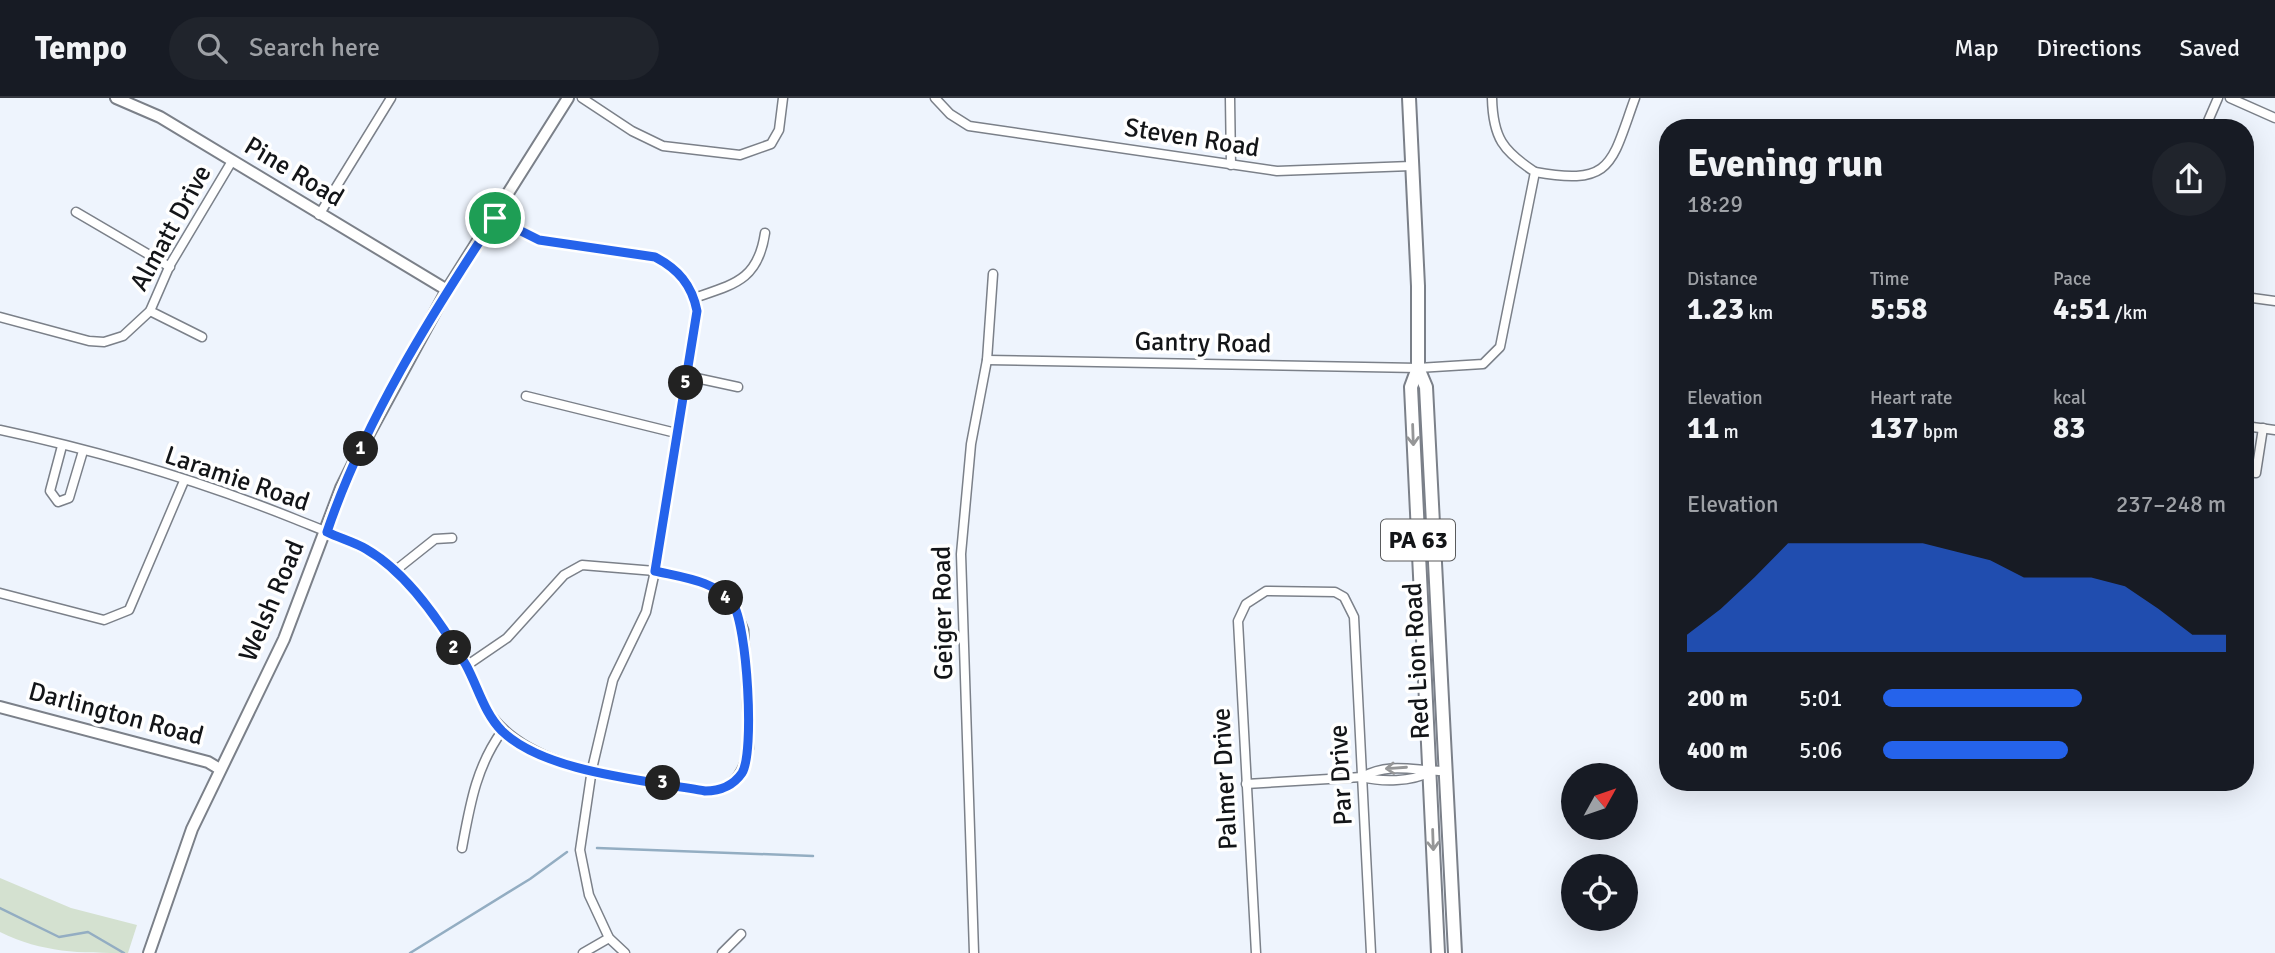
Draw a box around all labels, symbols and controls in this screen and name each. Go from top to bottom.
search box [169,17,659,80]
text: Tempo [35,28,127,69]
icon: search [193,29,231,67]
text: Search here [249,32,380,64]
text: Map [1954,33,1999,63]
text: Directions [2037,33,2142,63]
text: Saved [2180,33,2240,63]
street label: Steven Road [1122,112,1262,164]
street label: Pine Road [238,130,350,214]
text: Evening run [1687,140,1883,187]
button: share [2152,142,2226,216]
street label: Almatt Drive [123,159,219,297]
pin [465,188,525,248]
text: 18:29 [1687,190,1743,219]
icon: arrive [476,199,514,237]
text: Distance [1687,267,1758,291]
text: Time [1870,267,1909,291]
text: Pace [2053,267,2091,291]
text: 1.23 [1687,291,1744,328]
text: 5:58 [1870,291,1927,328]
text: 4:51 [2053,291,2110,328]
text: km [1744,301,1773,325]
text: /km [2110,301,2147,325]
street label: Gantry Road [1134,326,1272,360]
pin: 5 [668,366,704,400]
text: 5 [680,370,691,394]
text: Elevation [1687,386,1763,410]
text: Heart rate [1870,386,1952,410]
text: kcal [2053,386,2086,410]
text: 11 [1687,410,1719,447]
text: 137 [1870,410,1919,447]
text: 83 [2053,410,2085,447]
text: m [1719,420,1739,444]
text: bpm [1919,420,1958,444]
one-way arrow [1407,423,1420,446]
pin: 1 [344,432,378,466]
text: 1 [355,436,366,460]
street label: Laramie Road [160,439,314,519]
text: Elevation [1687,490,1779,519]
text: 237–248 m [2116,490,2226,519]
road number: PA 63 [1381,520,1455,560]
street label: Welsh Road [232,536,312,666]
street label: Geiger Road [926,546,960,680]
pin: 4 [708,580,744,616]
street label: Red Lion Road [1397,582,1437,740]
text: 4 [720,585,731,609]
pin: 2 [436,630,472,666]
text: 2 [448,635,459,659]
street label: Darlington Road [25,675,207,753]
text: 200 m [1687,684,1748,713]
text: 5:01 [1799,684,1842,713]
street label: Palmer Drive [1205,707,1245,851]
street label: Par Drive [1322,724,1360,826]
text: 400 m [1687,736,1748,765]
text: 5:06 [1799,736,1842,765]
one-way arrow [1385,762,1408,775]
north arrow [1561,763,1638,840]
map controls [1561,763,1638,931]
pin: 3 [646,766,680,800]
text: 3 [657,770,668,794]
one-way arrow [1427,828,1440,851]
button: locate [1561,854,1638,931]

